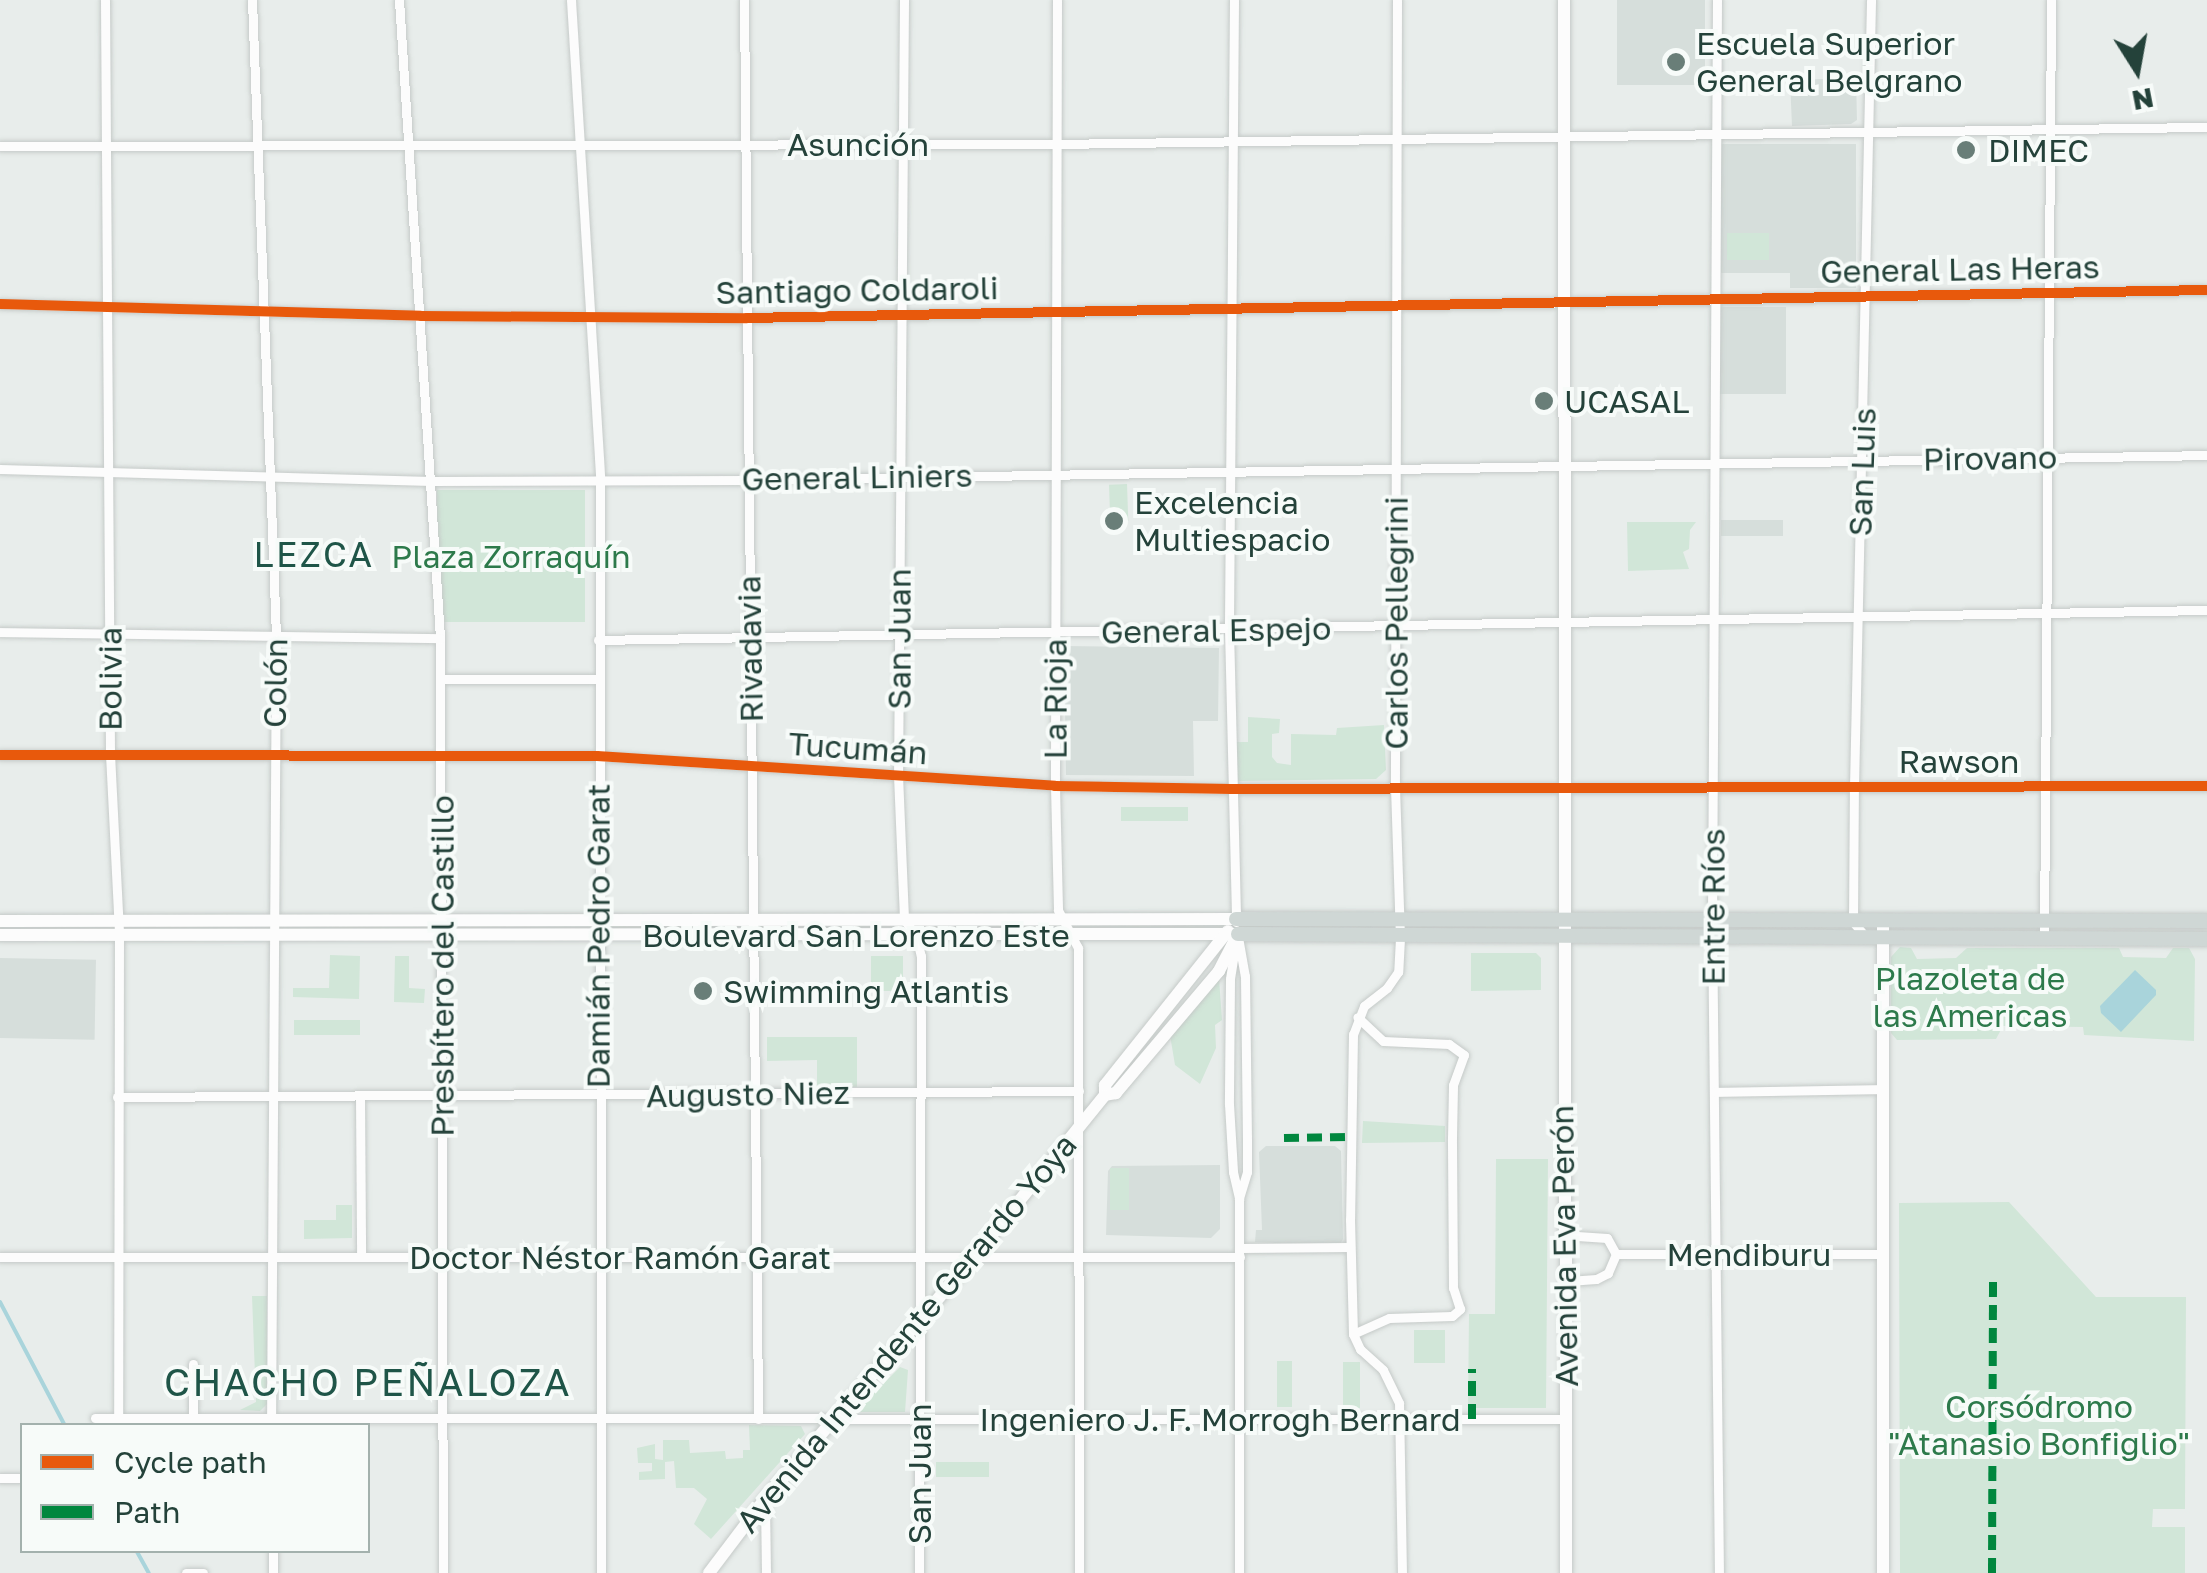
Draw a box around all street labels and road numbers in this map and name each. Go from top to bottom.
street label: Asunción [787,125,929,163]
street label: General Las Heras [1820,247,2100,291]
street label: Santiago Coldaroli [715,268,999,312]
street label: San Luis [1841,407,1883,537]
street label: Pirovano [1923,438,2057,478]
street label: General Liniers [741,456,973,498]
street label: Carlos Pellegrini [1377,496,1415,750]
street label: San Juan [880,568,918,710]
street label: Rivadavia [730,575,770,723]
street label: General Espejo [1101,609,1331,651]
street label: Bolivia [91,627,129,731]
street label: Colón [255,638,295,728]
street label: La Rioja [1036,639,1074,759]
street label: Tucumán [787,724,929,772]
street label: Rawson [1899,742,2019,780]
street label: Damián Pedro Garat [579,784,617,1088]
street label: Presbítero del Castillo [423,795,461,1137]
street label: Entre Ríos [1694,829,1732,985]
street label: Boulevard San Lorenzo Este [642,916,1070,954]
street label: Augusto Niez [646,1073,850,1115]
street label: Avenida Eva Perón [1542,1105,1586,1387]
street label: Avenida Intendente Gerardo Yoya [728,1126,1084,1540]
street label: Mendiburu [1667,1235,1831,1273]
street label: Doctor Néstor Ramón Garat [409,1238,831,1276]
street label: Ingeniero J. F. Morrogh Bernard [979,1400,1461,1438]
street label: San Juan [900,1403,938,1545]

